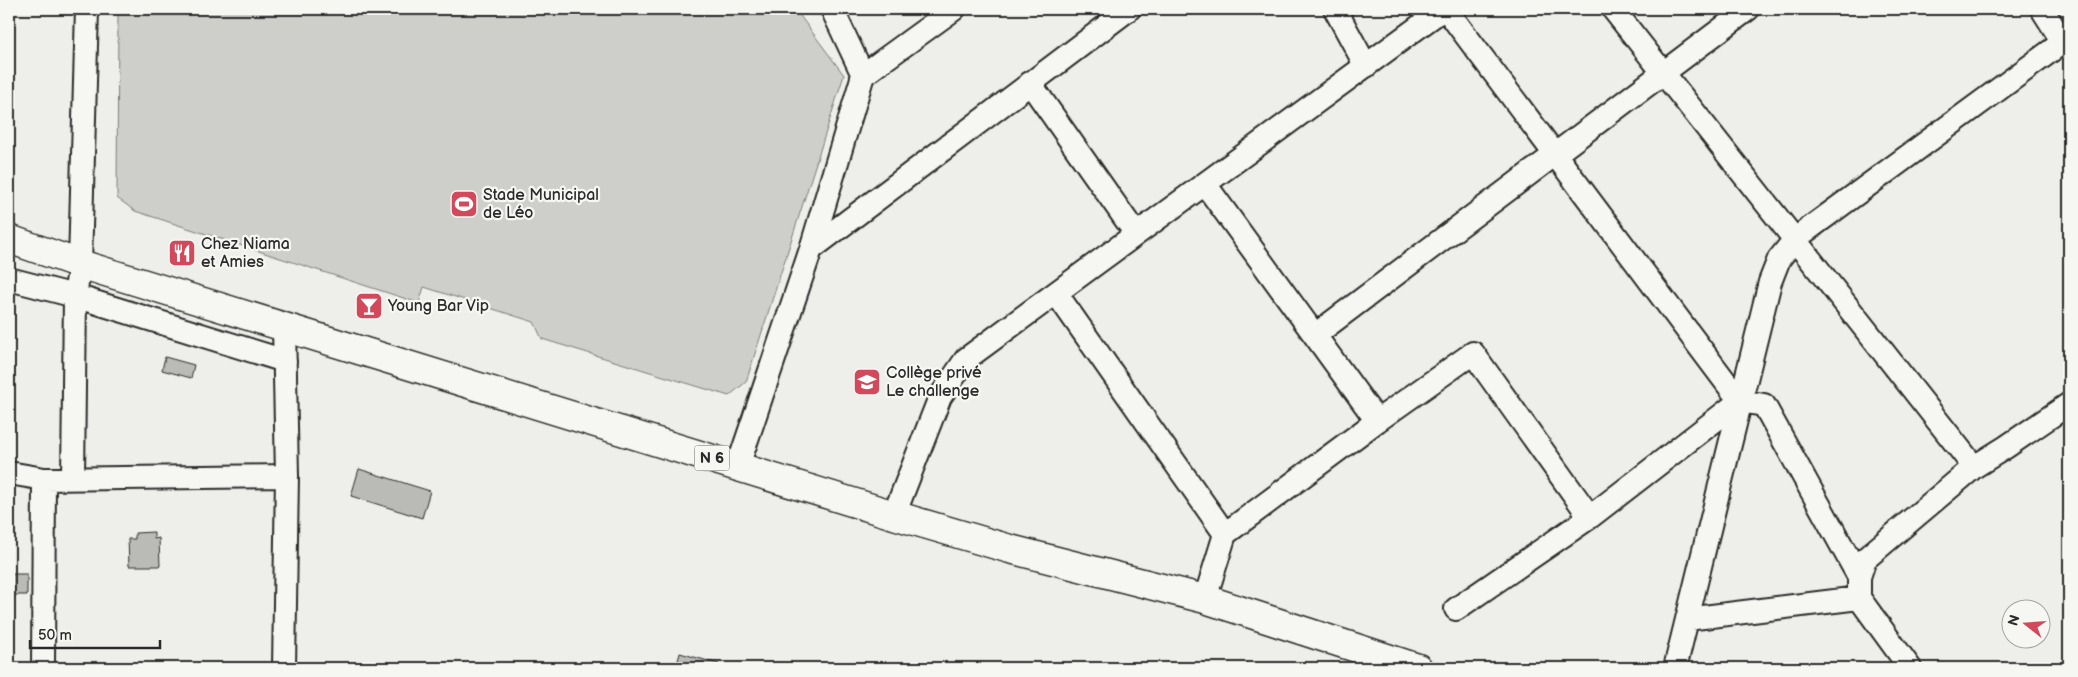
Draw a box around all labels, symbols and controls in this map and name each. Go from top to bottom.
place label: Stade Municipal de Léo [483,186,599,223]
sports icon: Stade Municipal de Léo [449,189,479,219]
place label: Chez Niama et Amies [201,235,290,272]
restaurant icon: Chez Niama et Amies [167,238,197,268]
bar icon: Young Bar Vip [354,291,384,321]
place label: Young Bar Vip [387,297,489,316]
place label: Collège privé Le challenge [886,364,982,401]
school or university icon: Collège privé Le challenge [852,367,882,397]
road number: N 6 [694,446,730,470]
north arrow [2000,600,2050,650]
text: N [2004,613,2024,628]
scale bar [30,617,160,649]
text: 50 m [38,626,72,645]

